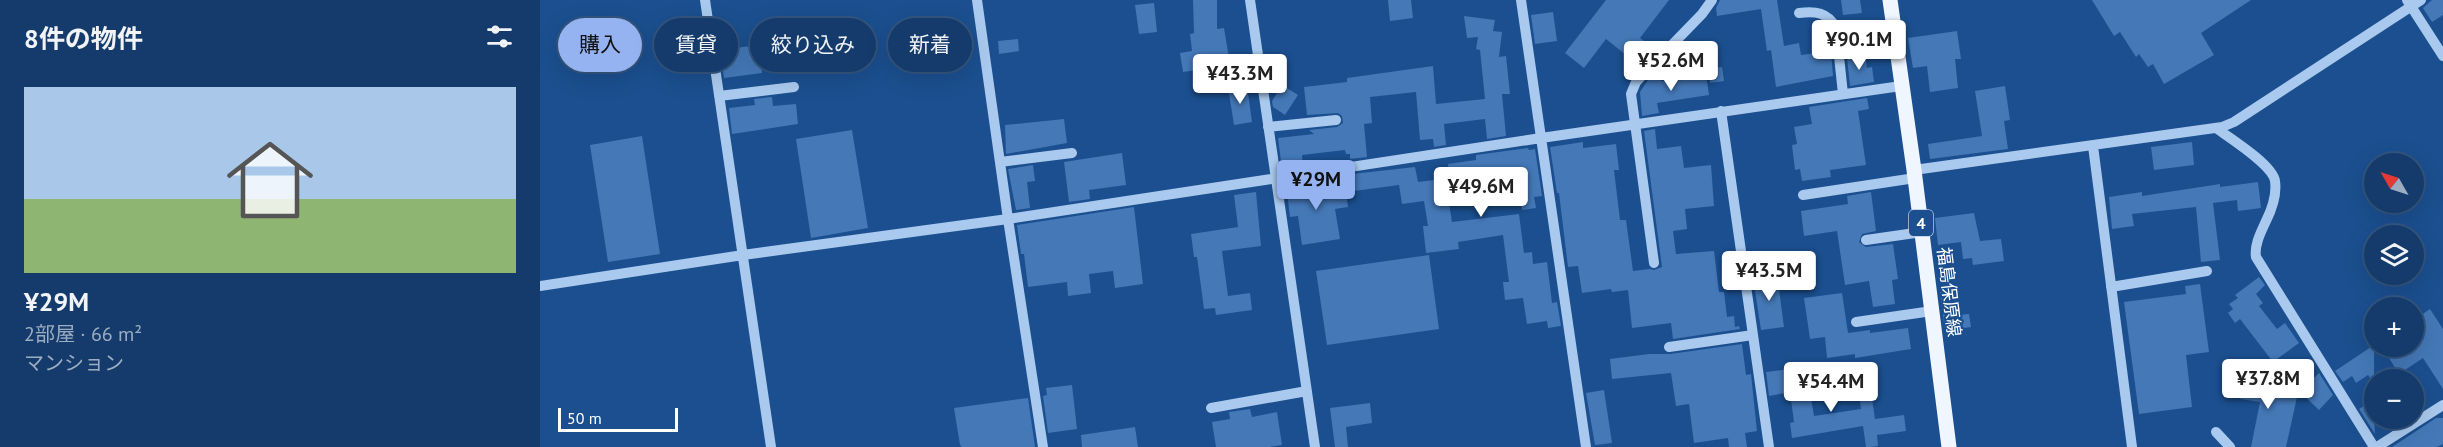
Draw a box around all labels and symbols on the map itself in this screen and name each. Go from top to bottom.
pin: ¥90.1M [1810,20,1908,71]
pin: ¥52.6M [1622,41,1720,92]
pin: ¥43.3M [1191,54,1289,105]
north arrow [2364,153,2424,213]
pin: ¥29M [1280,160,1352,211]
pin: ¥49.6M [1432,167,1530,218]
road number: 4 [1909,210,1933,236]
street label: 福島保原線 [1933,246,1966,338]
pin: ¥43.5M [1720,251,1818,302]
pin: ¥37.8M [2219,359,2317,410]
pin: ¥54.4M [1782,362,1880,413]
scale bar [558,405,678,432]

